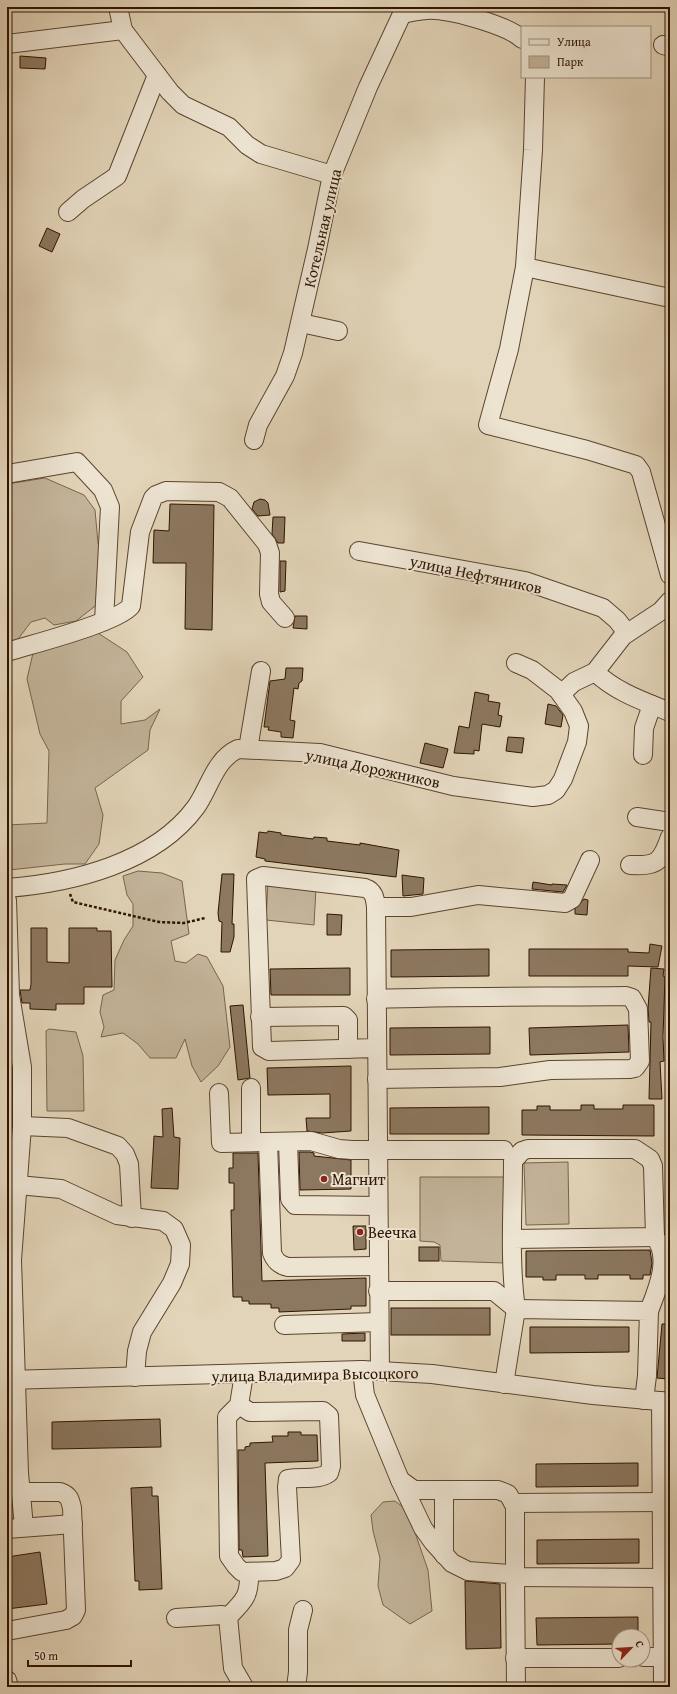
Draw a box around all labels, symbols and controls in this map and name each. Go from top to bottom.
legend [521,26,651,78]
text: Улица [557,33,591,50]
text: Парк [557,53,584,70]
street label: Котельная улица [297,166,347,290]
street label: улица Нефтяников [407,548,544,600]
street label: улица Дорожников [303,742,443,794]
place label: Магнит [332,1167,386,1191]
marker: Магнит [319,1174,329,1184]
place label: Веечка [368,1220,417,1244]
marker: Веечка [355,1227,365,1237]
street label: улица Владимира Высоцкого [210,1360,419,1388]
north arrow [611,1628,651,1668]
text: С [631,1638,649,1650]
scale bar [28,1642,131,1668]
text: 50 m [34,1647,58,1664]

